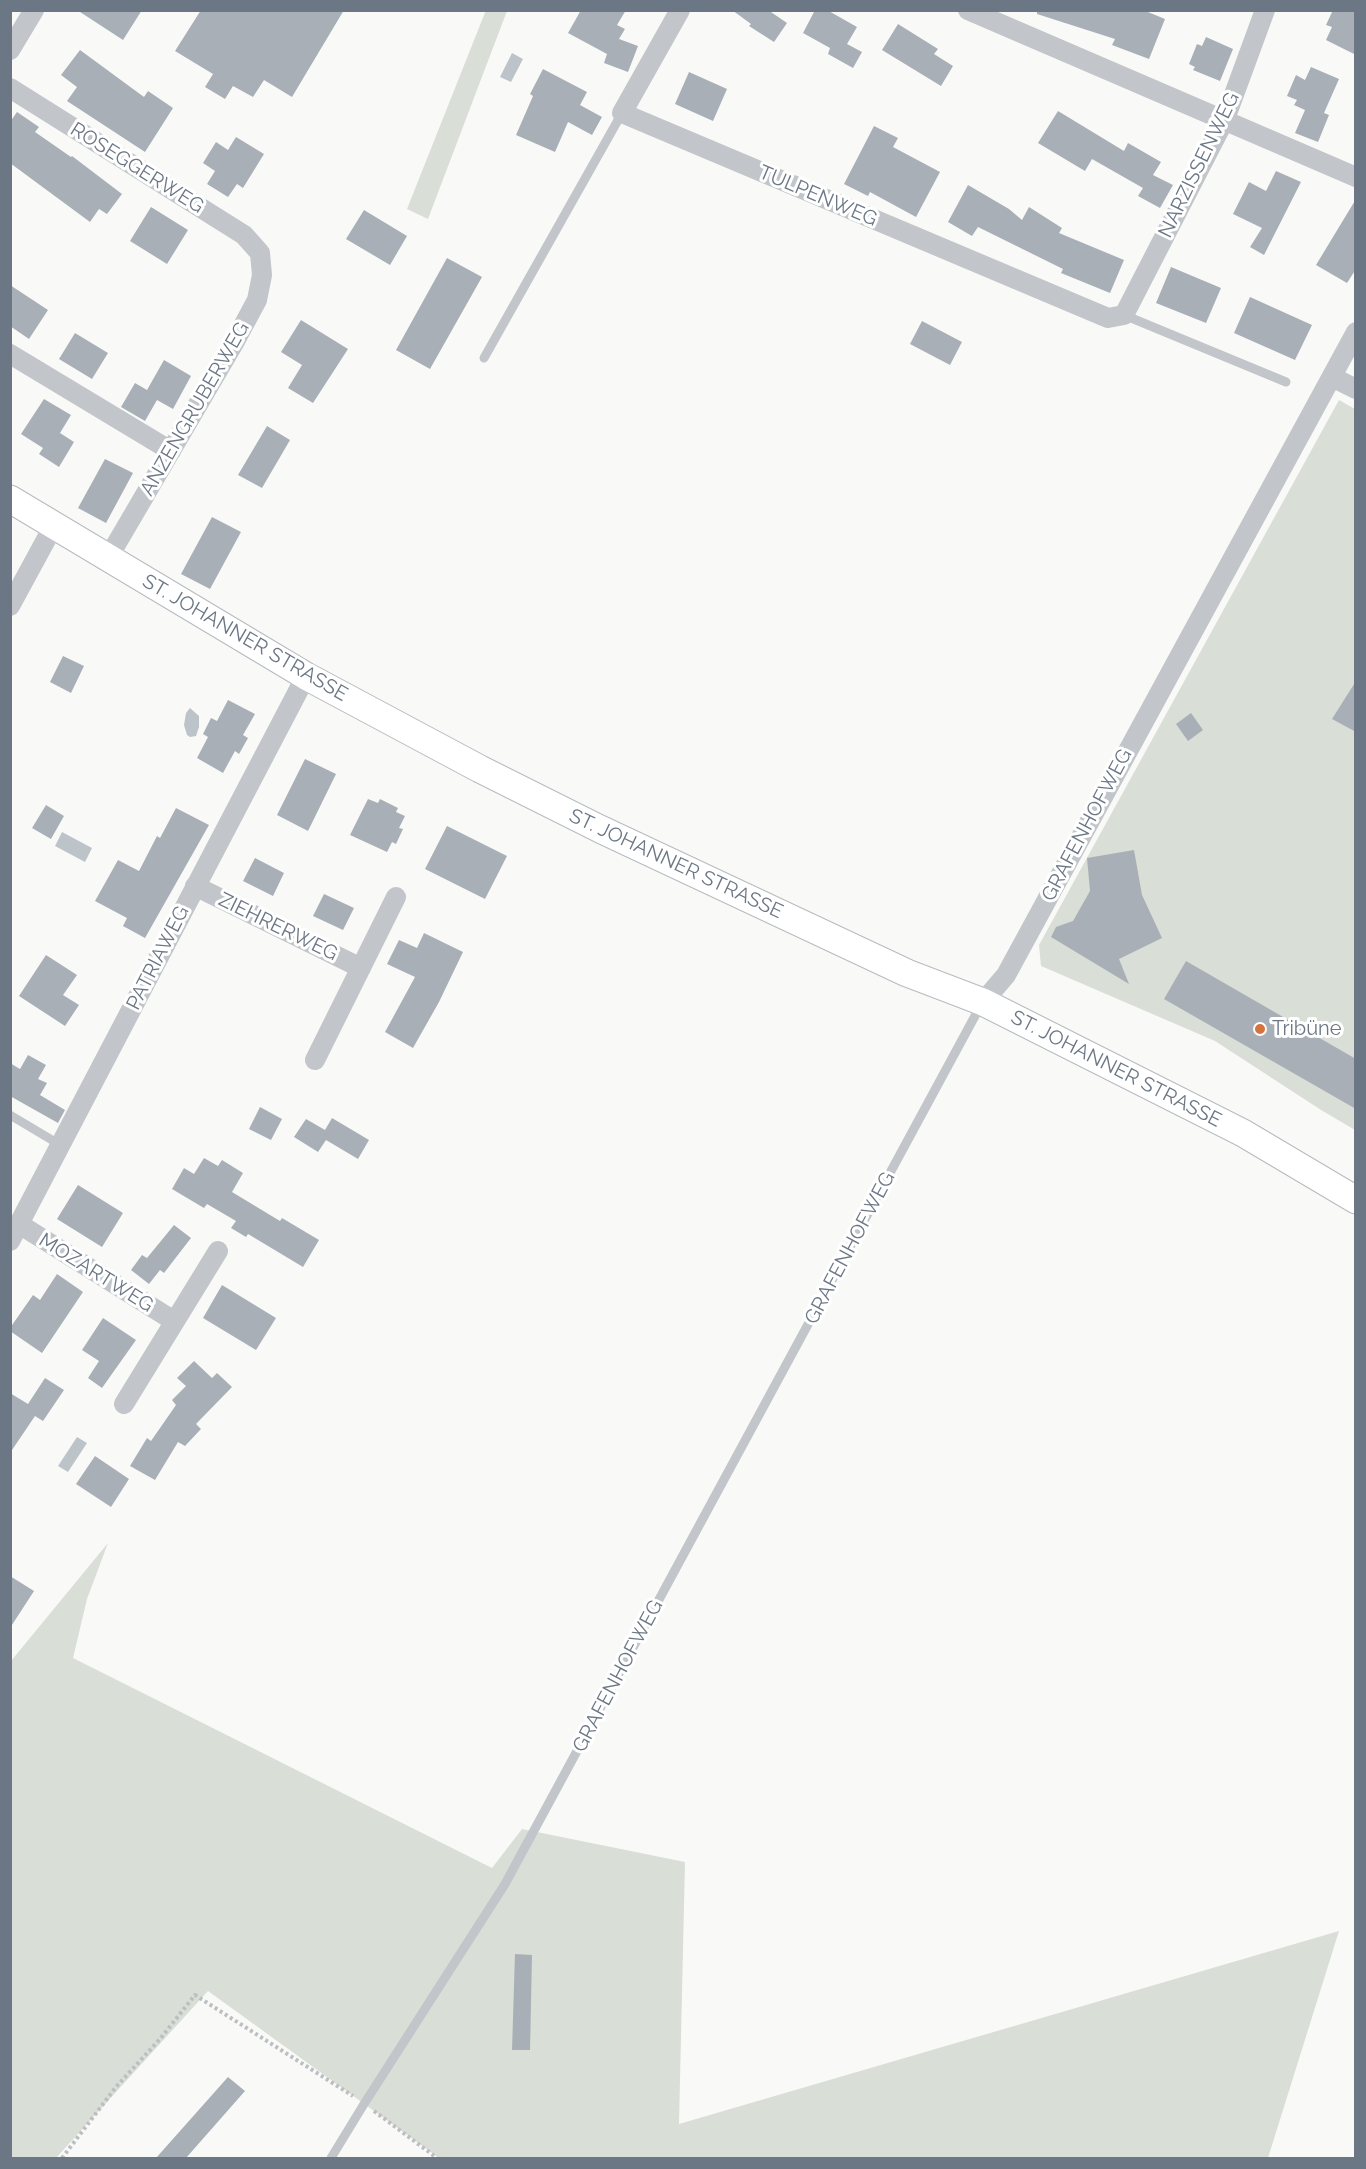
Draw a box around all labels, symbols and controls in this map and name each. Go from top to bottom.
street label: NARZISSENWEG [1153,88,1245,242]
street label: ROSEGGERWEG [66,117,208,219]
street label: TULPENWEG [755,160,881,232]
street label: ANZENGRUBERWEG [135,318,255,500]
street label: ST. JOHANNER STRASSE [138,569,352,707]
street label: GRAFENHOFWEG [1037,745,1137,905]
street label: ST. JOHANNER STRASSE [565,804,787,924]
street label: ZIEHRERWEG [215,888,341,966]
street label: PATRIAWEG [122,902,194,1014]
street label: ST. JOHANNER STRASSE [1007,1005,1225,1133]
place label: Tribüne [1272,1017,1341,1041]
marker: Tribüne [1253,1022,1267,1036]
street label: GRAFENHOFWEG [800,1168,900,1328]
street label: MOZARTWEG [34,1228,158,1318]
street label: GRAFENHOFWEG [568,1596,668,1756]

